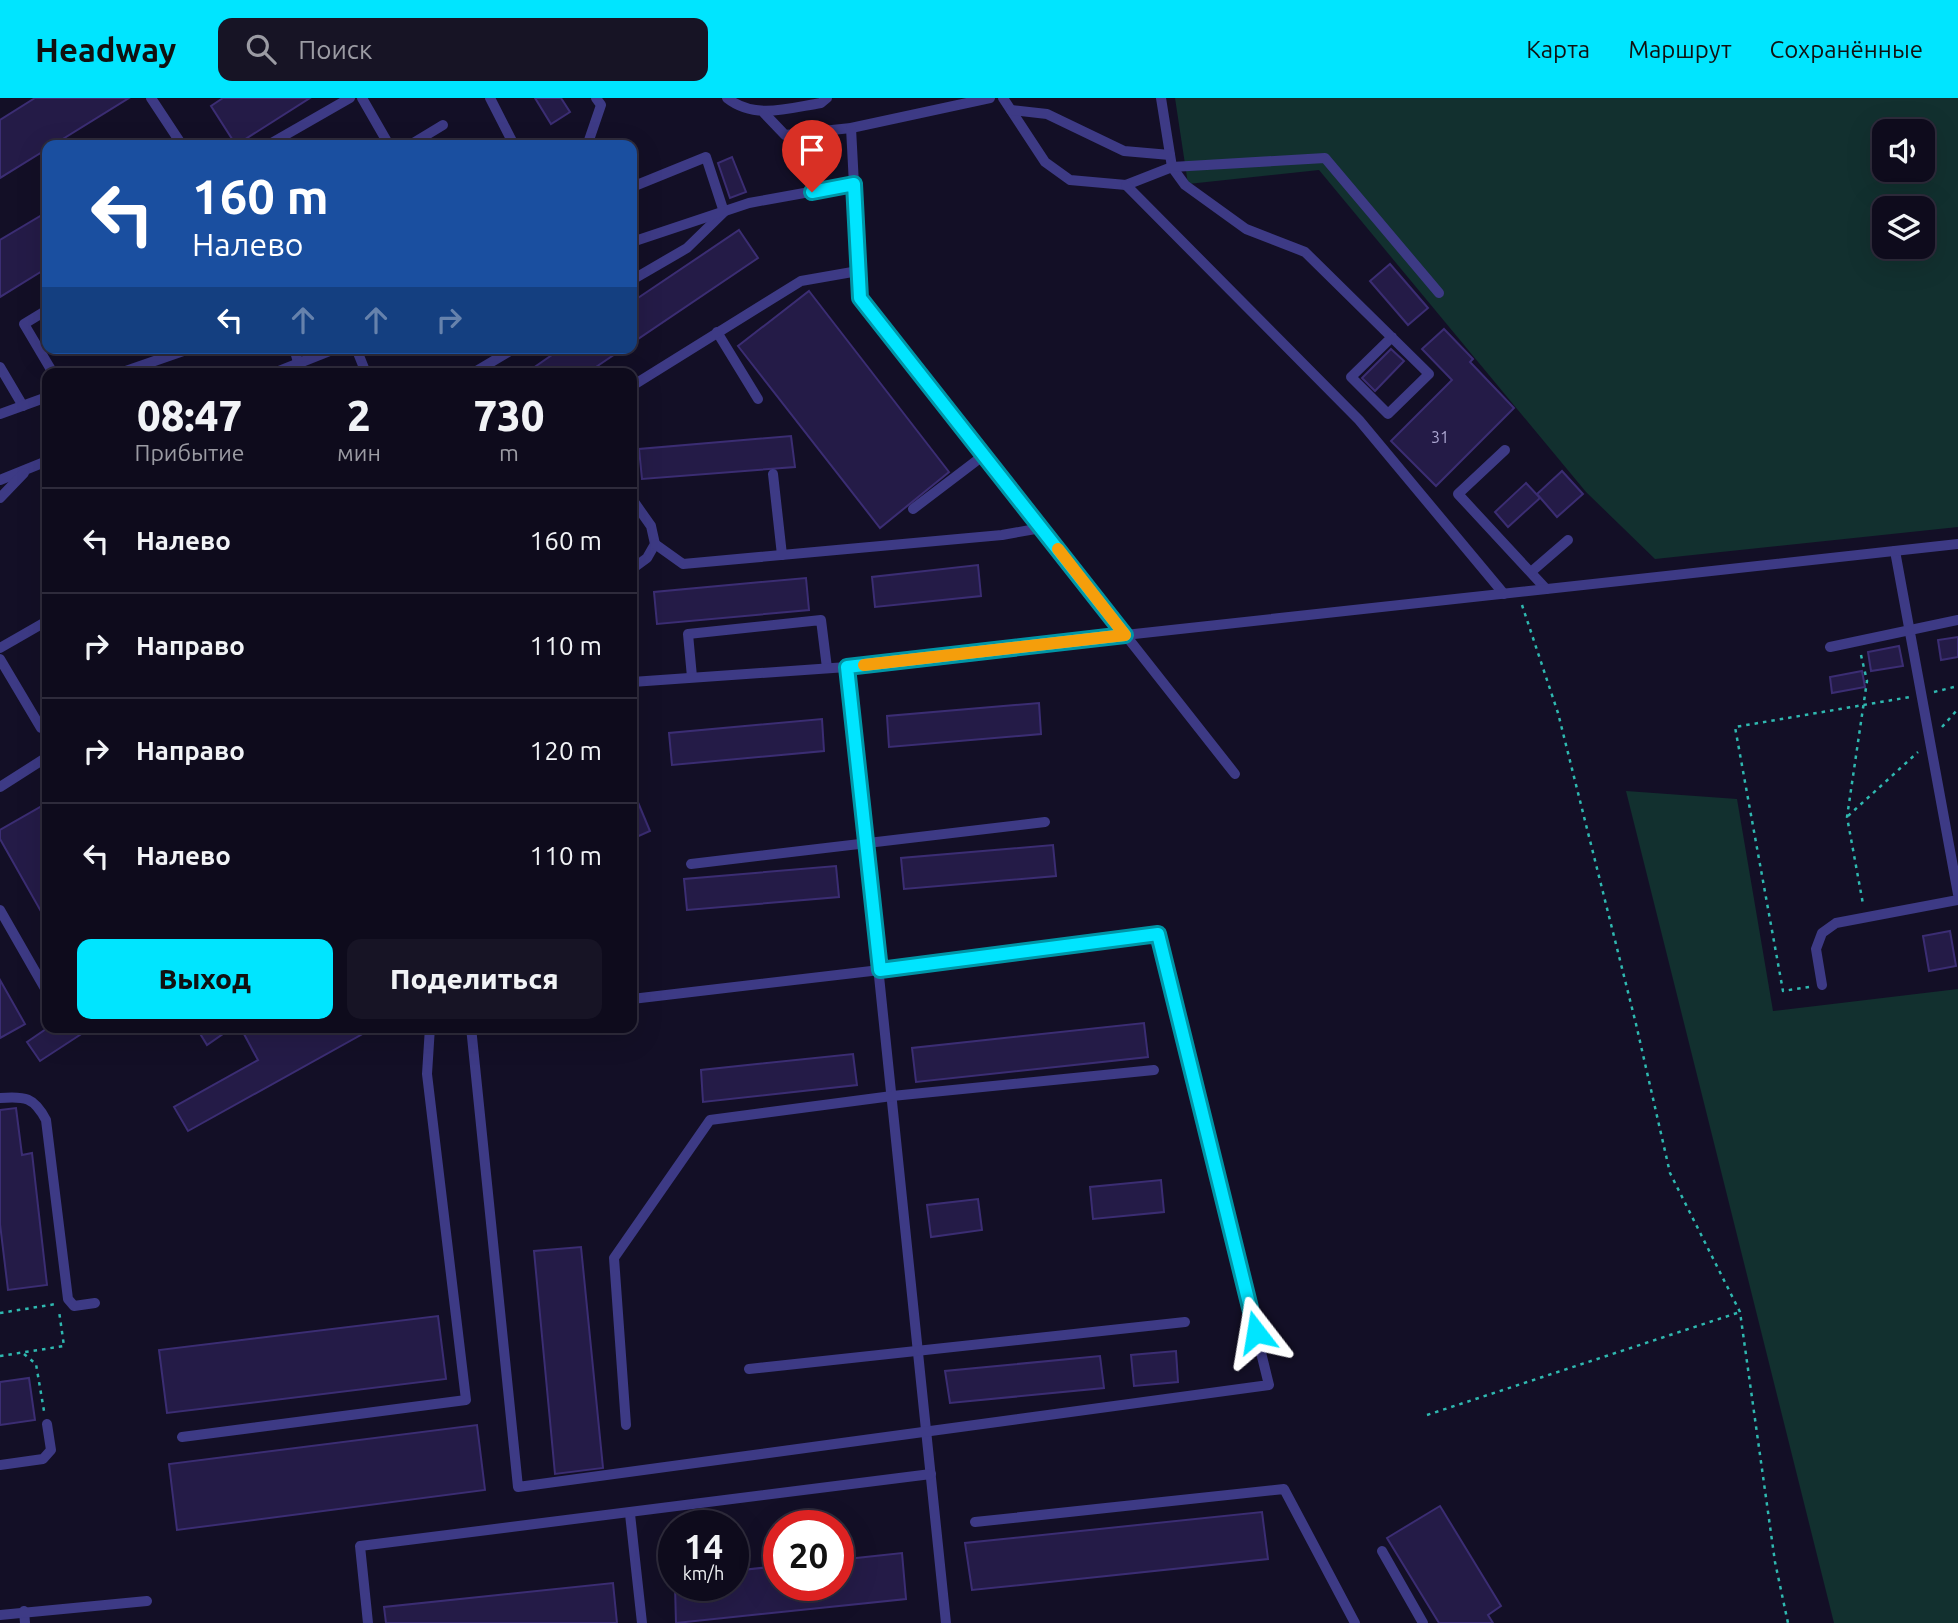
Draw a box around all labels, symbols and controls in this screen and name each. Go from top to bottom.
search box [218,18,708,81]
icon: search [242,30,280,68]
text: Headway [35,31,176,68]
text: Поиск [298,35,372,64]
text: Карта [1526,36,1590,63]
text: Маршрут [1628,36,1732,63]
text: Сохранённые [1770,36,1923,63]
map controls [1872,119,1935,259]
button: sound [1872,119,1935,182]
pin [782,120,842,192]
icon: arrive [793,131,831,169]
icon: left [77,168,168,259]
text: 160 m [192,168,329,223]
button: layers [1872,196,1935,259]
text: Налево [192,226,304,262]
icon: left [211,301,249,339]
icon: ahead [284,301,322,339]
icon: ahead [357,301,395,339]
icon: right [430,301,468,339]
text: 08:47 [137,392,242,439]
text: 2 [347,392,371,439]
text: 730 [473,392,544,439]
house number: 31 [1431,428,1449,446]
text: Прибытие [135,440,245,465]
text: мин [337,440,381,465]
text: m [499,440,519,465]
icon: left [77,522,115,560]
text: Налево [136,526,231,555]
text: 160 m [530,526,602,555]
icon: right [77,627,115,665]
text: Направо [136,631,245,660]
text: 110 m [530,631,602,660]
icon: right [77,732,115,770]
text: Направо [136,736,245,765]
text: 120 m [530,736,602,765]
icon: left [77,837,115,875]
text: Налево [136,841,231,870]
text: 110 m [530,841,602,870]
button: Выход [77,939,333,1019]
button: Поделиться [347,939,602,1019]
position arrow [1219,1295,1293,1369]
speed limit sign: 20 [763,1510,854,1601]
text: 14 [684,1526,723,1566]
text: km/h [683,1563,724,1583]

